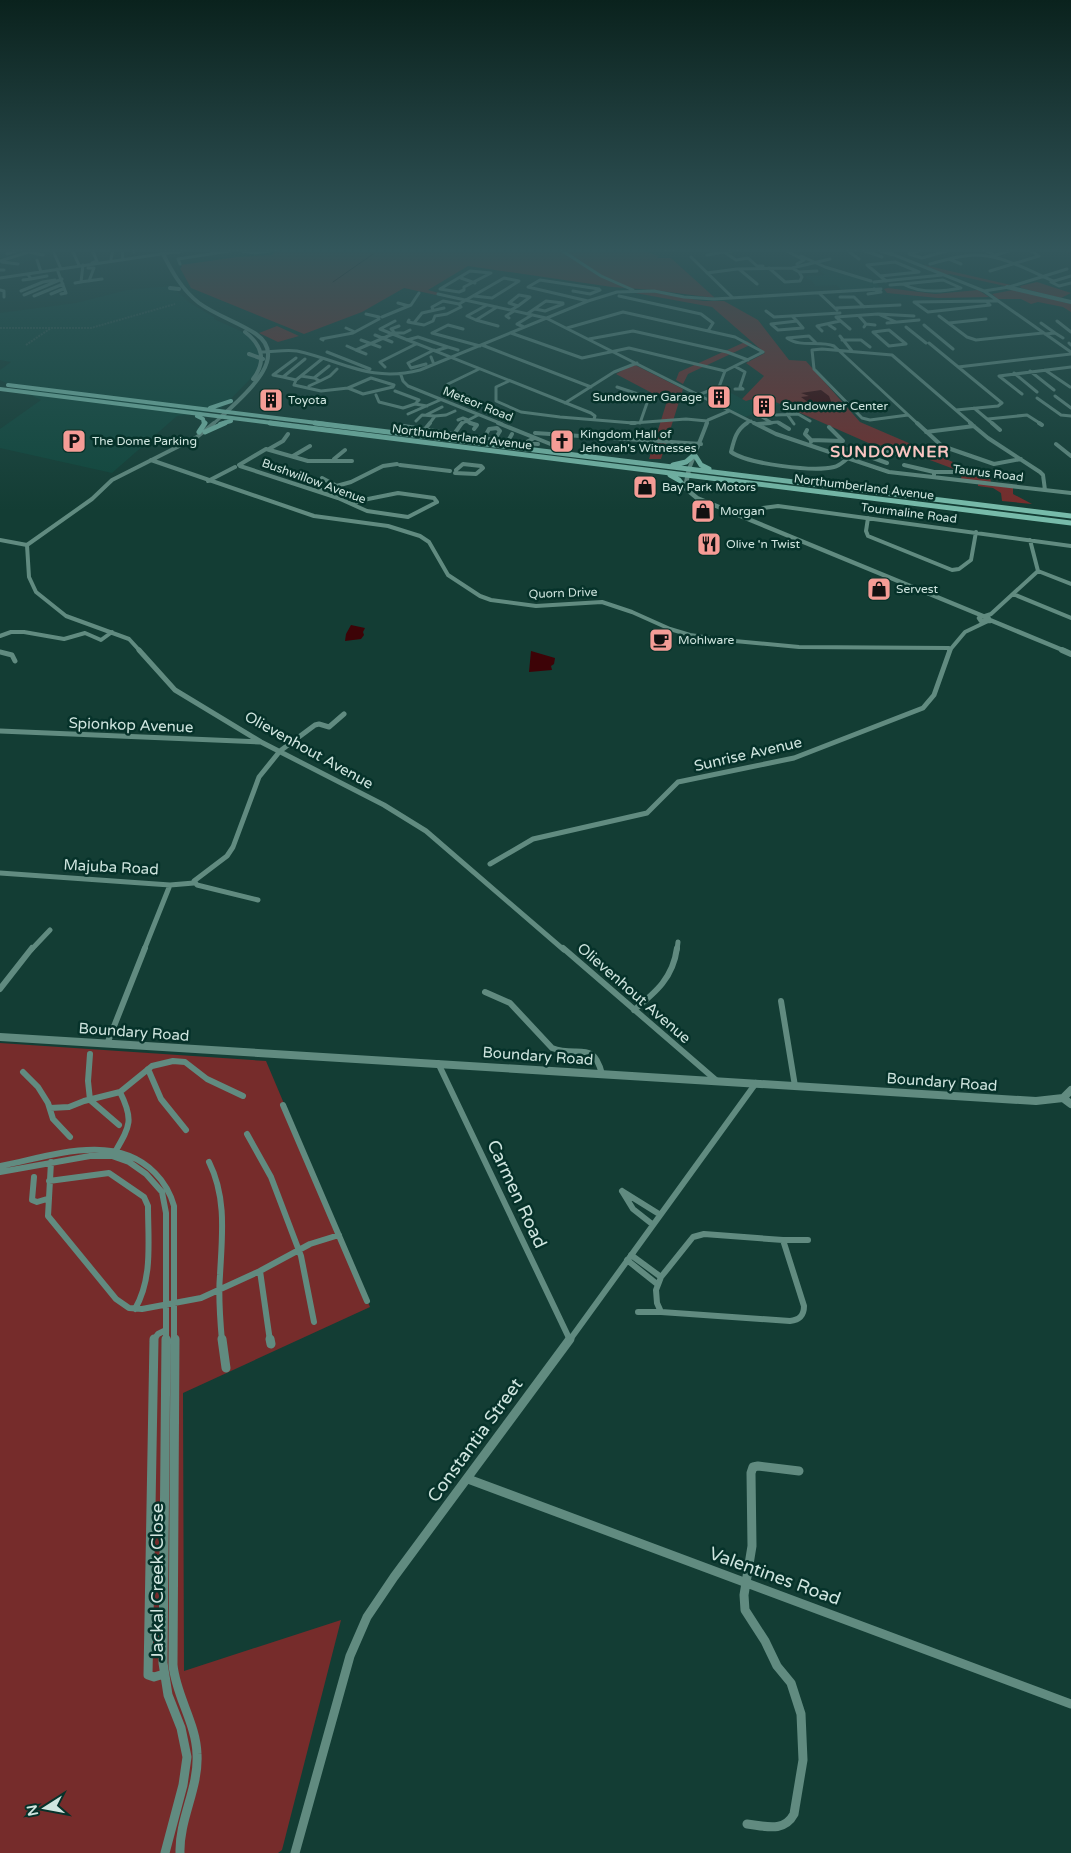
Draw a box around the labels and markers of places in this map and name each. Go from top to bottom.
building icon: Sundowner Garage [706,384,732,410]
building icon: Toyota [258,387,284,413]
place label: Sundowner Garage [592,390,702,404]
place label: Toyota [288,393,327,407]
building icon: Sundowner Center [751,393,777,419]
place label: Sundowner Center [782,399,888,413]
place label: Kingdom Hall of Jehovah's Witnesses [580,427,697,455]
parking icon: The Dome Parking [61,428,87,454]
church icon: Kingdom Hall of Jehovah's Witnesses [549,428,575,454]
place label: The Dome Parking [92,434,197,448]
shop icon: Bay Park Motors [632,474,658,500]
place label: Bay Park Motors [662,480,756,494]
shop icon: Morgan [690,498,716,524]
place label: Morgan [720,504,765,518]
restaurant icon: Olive 'n Twist [696,531,722,557]
place label: Olive 'n Twist [726,537,801,551]
shop icon: Servest [866,576,892,602]
place label: Servest [896,582,939,596]
cafe icon: Mohlware [648,627,674,653]
place label: Mohlware [678,633,735,647]

